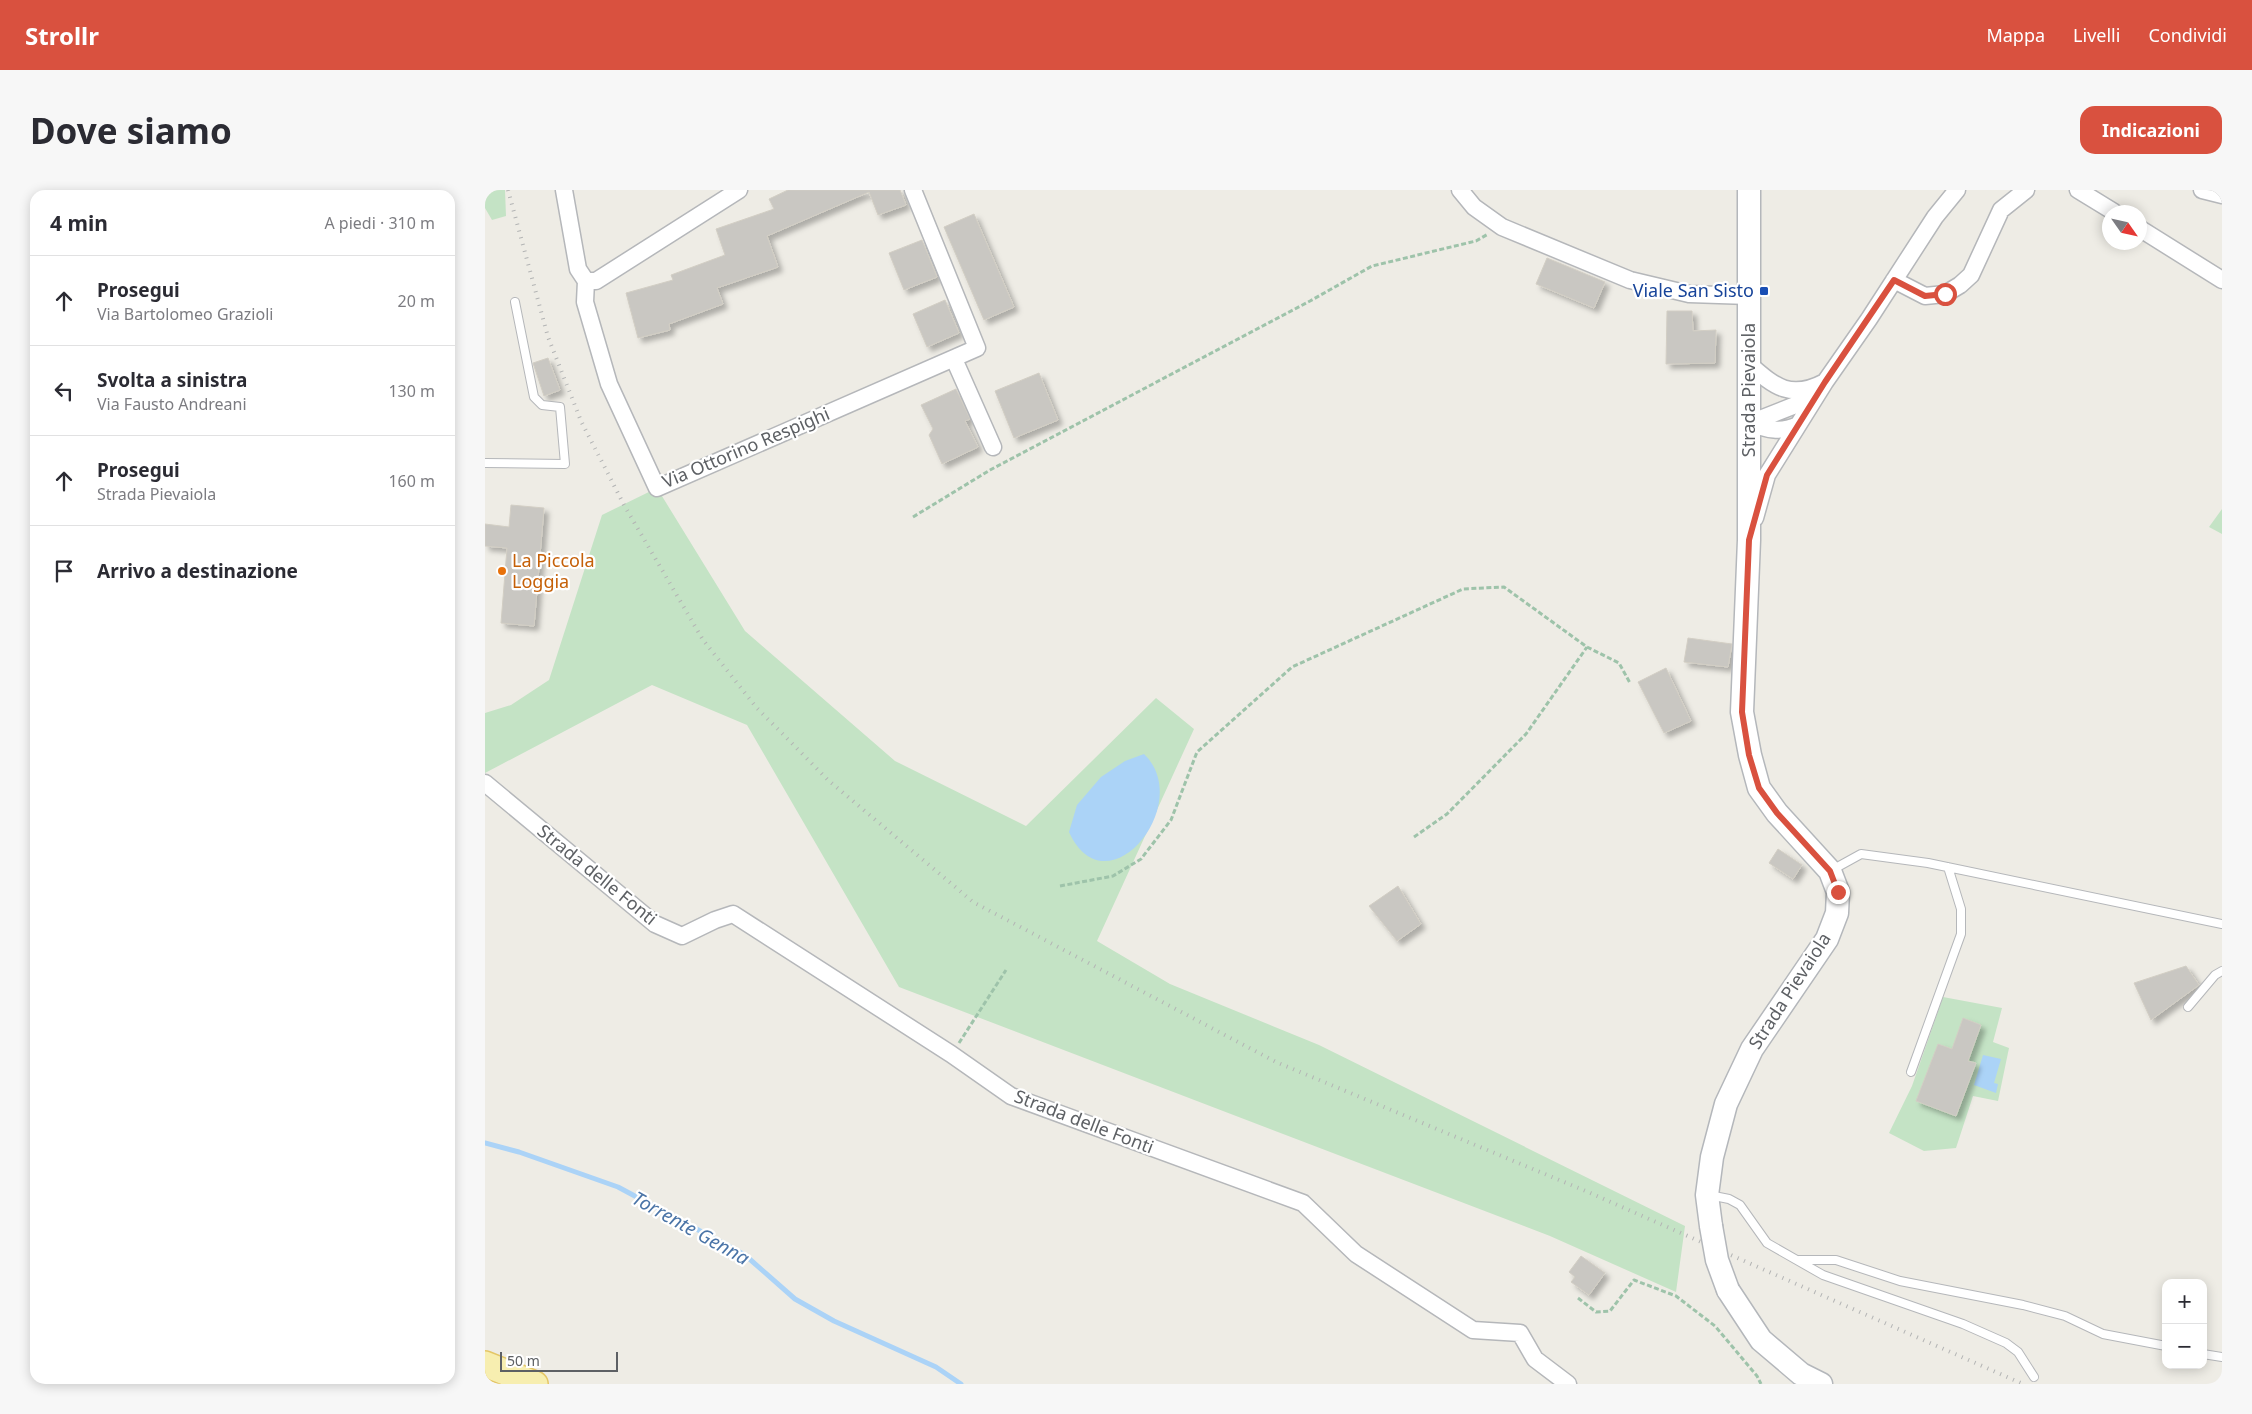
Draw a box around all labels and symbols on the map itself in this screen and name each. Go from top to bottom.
north arrow [2102,205,2147,250]
place label: Viale San Sisto [1633,278,1754,302]
route start [1934,283,1957,306]
marker: Viale San Sisto [1758,285,1770,297]
street label: Strada Pievaiola [1736,323,1760,457]
street label: Via Ottorino Respighi [658,401,833,493]
place label: La Piccola Loggia [512,548,595,593]
marker: La Piccola Loggia [496,565,508,577]
street label: Strada delle Fonti [533,819,662,930]
route end [1827,881,1850,904]
street label: Strada Pievaiola [1743,928,1836,1053]
street label: Strada delle Fonti [1011,1083,1157,1159]
water label: Torrente Genna [628,1185,754,1271]
scale bar [500,1349,617,1372]

